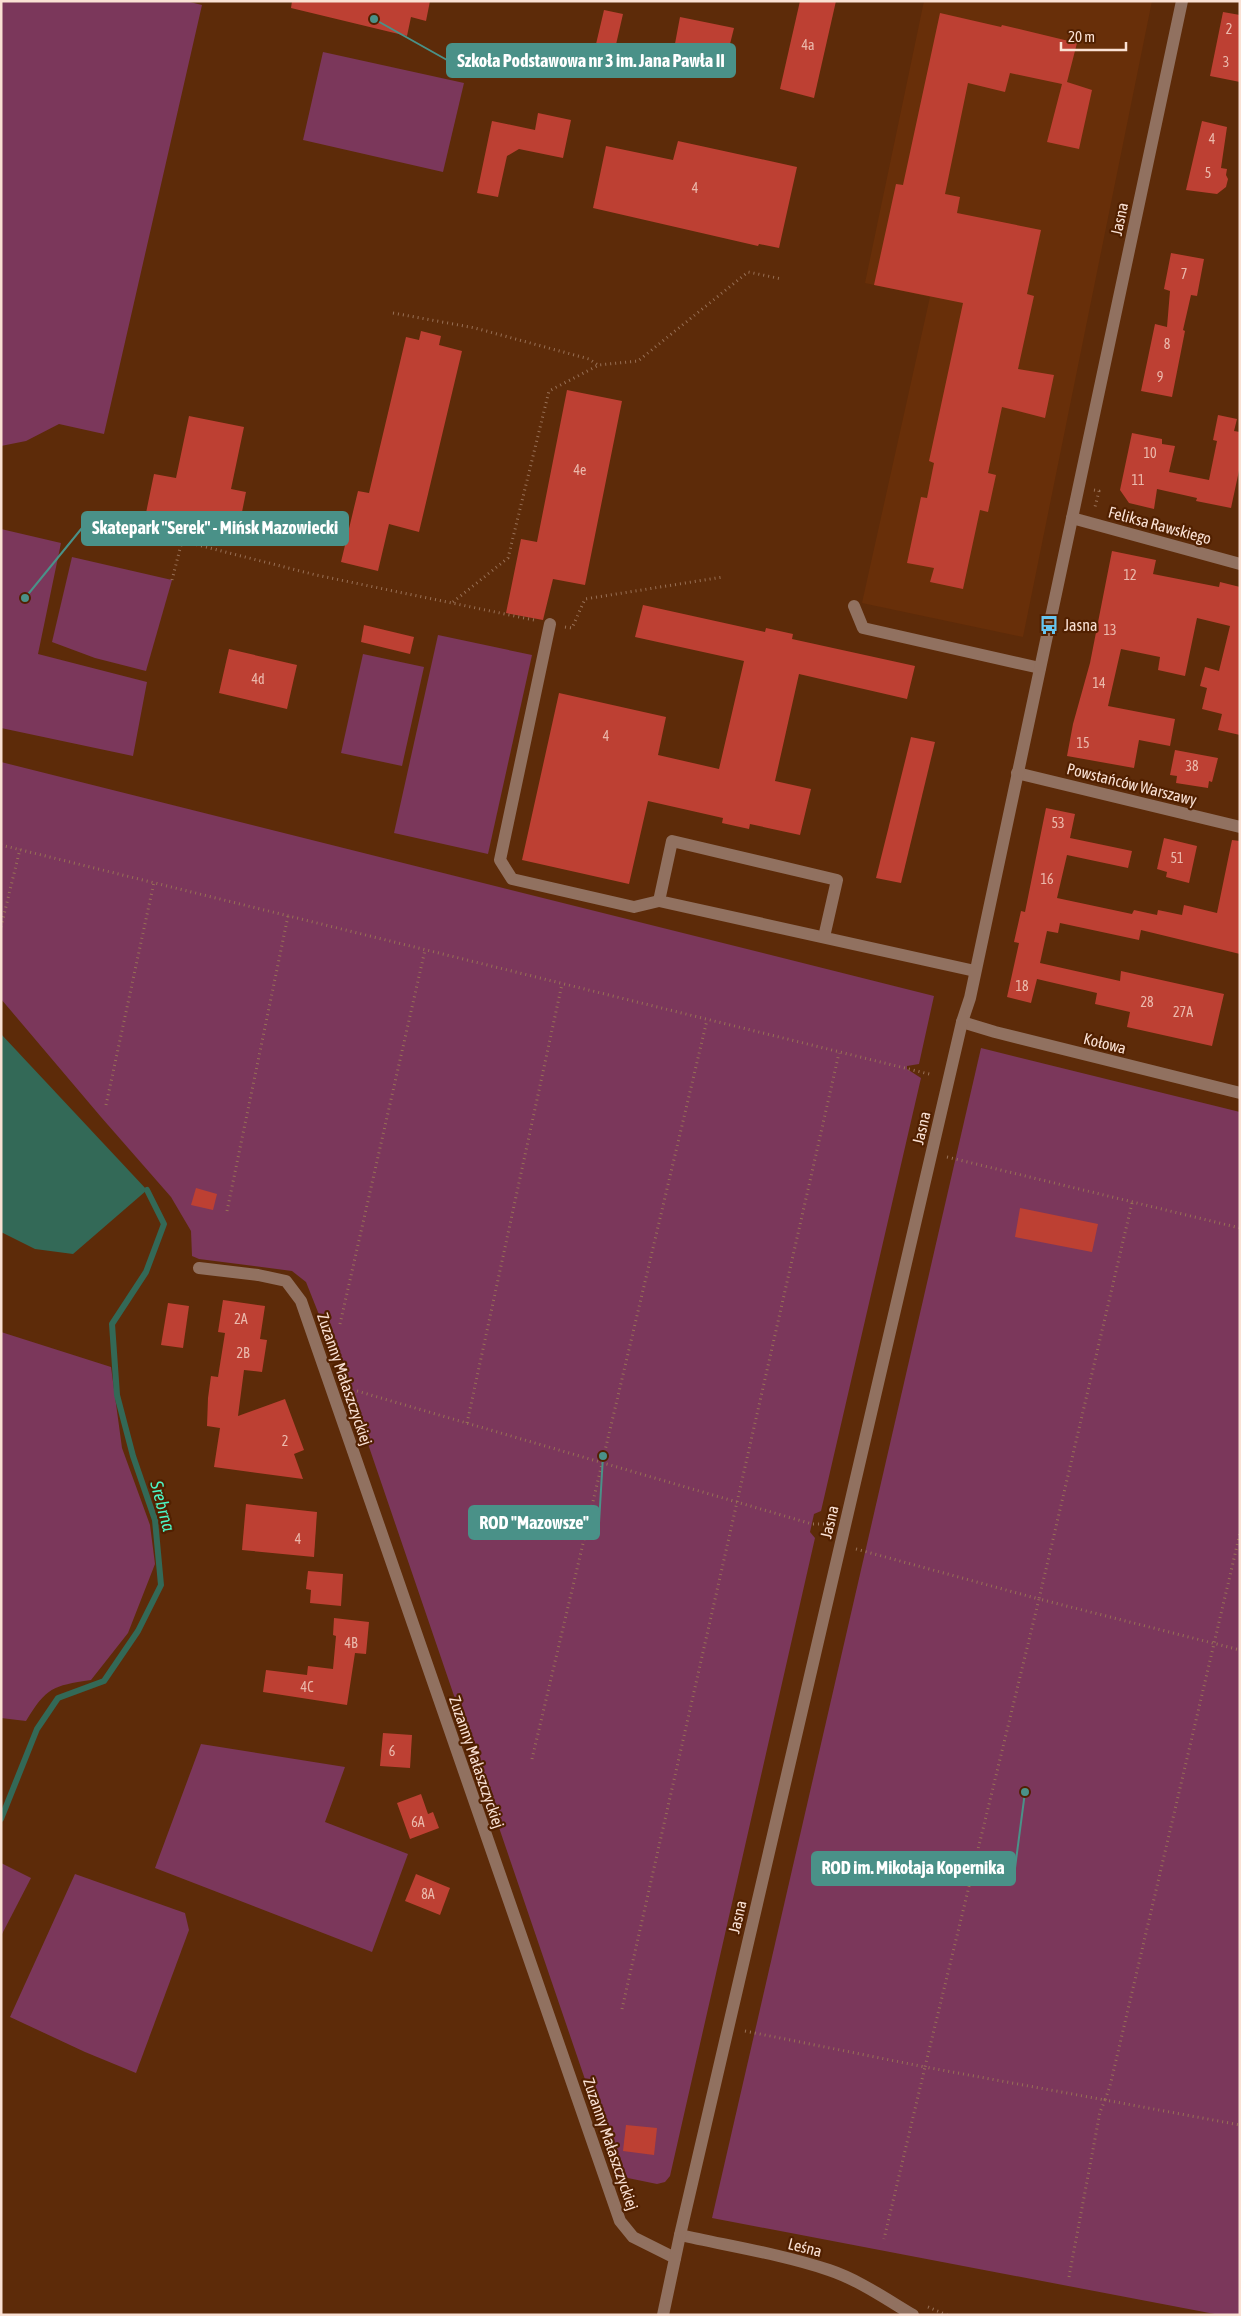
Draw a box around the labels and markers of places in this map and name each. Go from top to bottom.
callout: Szkoła Podstawowa nr 3 im. Jana Pawła II [447,44,735,77]
callout: Skatepark "Serek" - Mińsk Mazowiecki [82,512,348,545]
bus stop icon: Jasna [1038,614,1060,636]
place label: Jasna [1064,616,1097,634]
callout: ROD "Mazowsze" [469,1506,599,1539]
callout: ROD im. Mikołaja Kopernika [812,1852,1015,1885]

